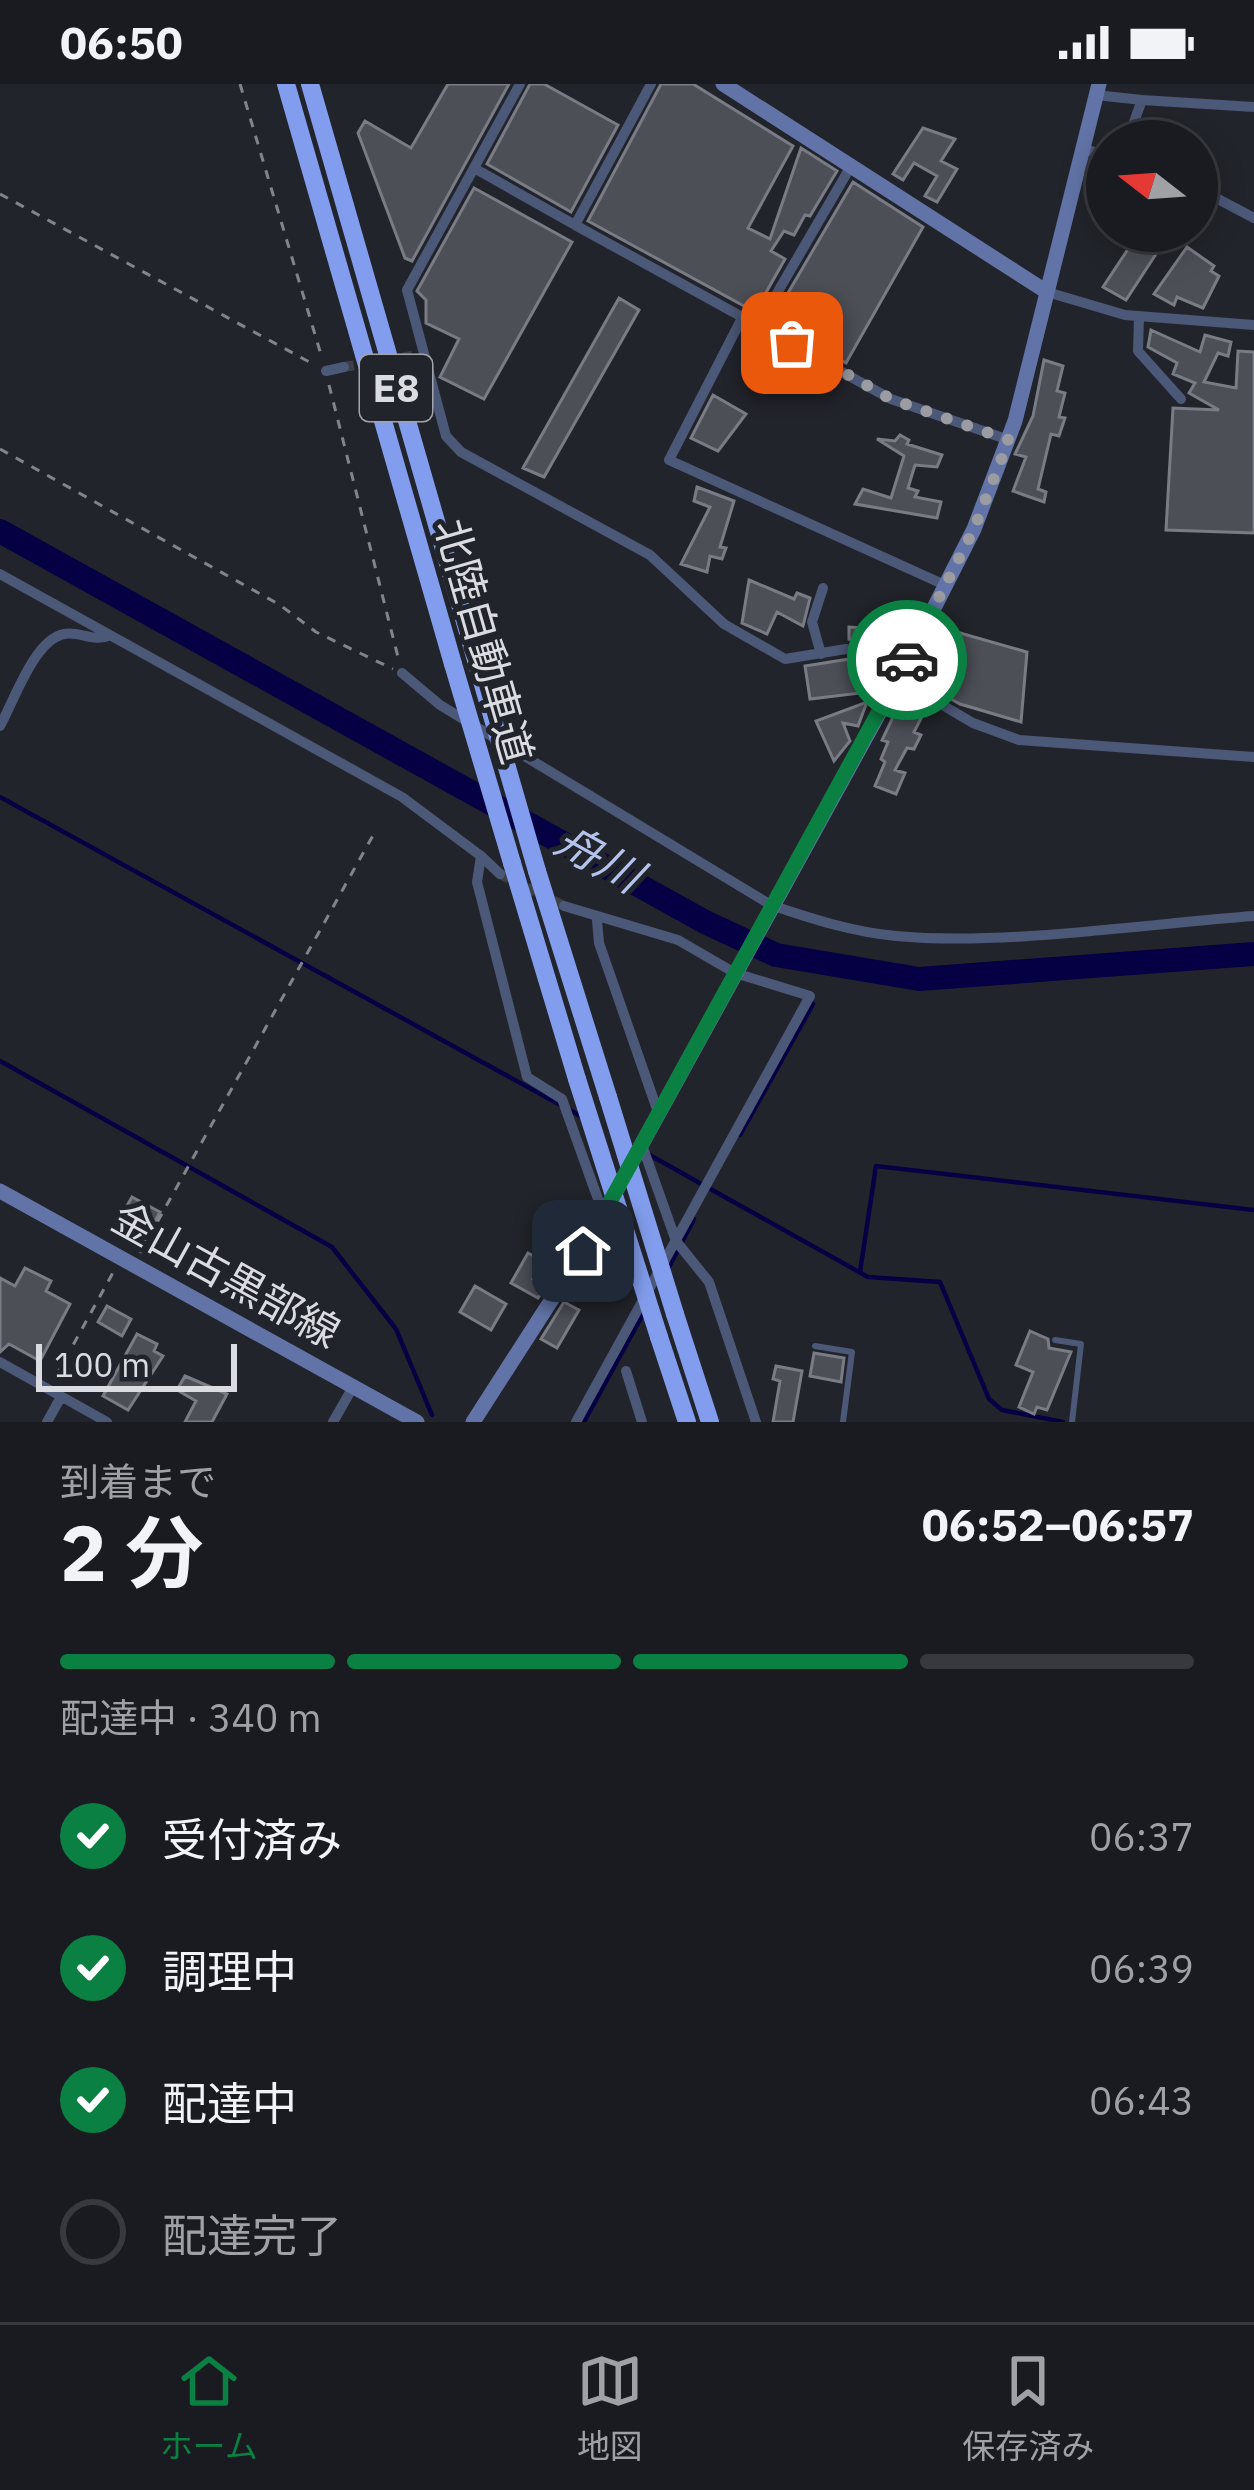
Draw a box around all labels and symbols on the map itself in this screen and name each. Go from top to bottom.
north arrow [1086,120,1218,252]
pin [741,292,843,394]
road number: E8 [360,355,432,421]
street label: 北陸自動車道 [423,512,546,770]
courier [847,600,967,720]
water label: 舟川 [546,810,656,906]
street label: 金山古黒部線 [103,1189,350,1360]
pin [532,1200,634,1302]
scale bar [36,1338,237,1391]

